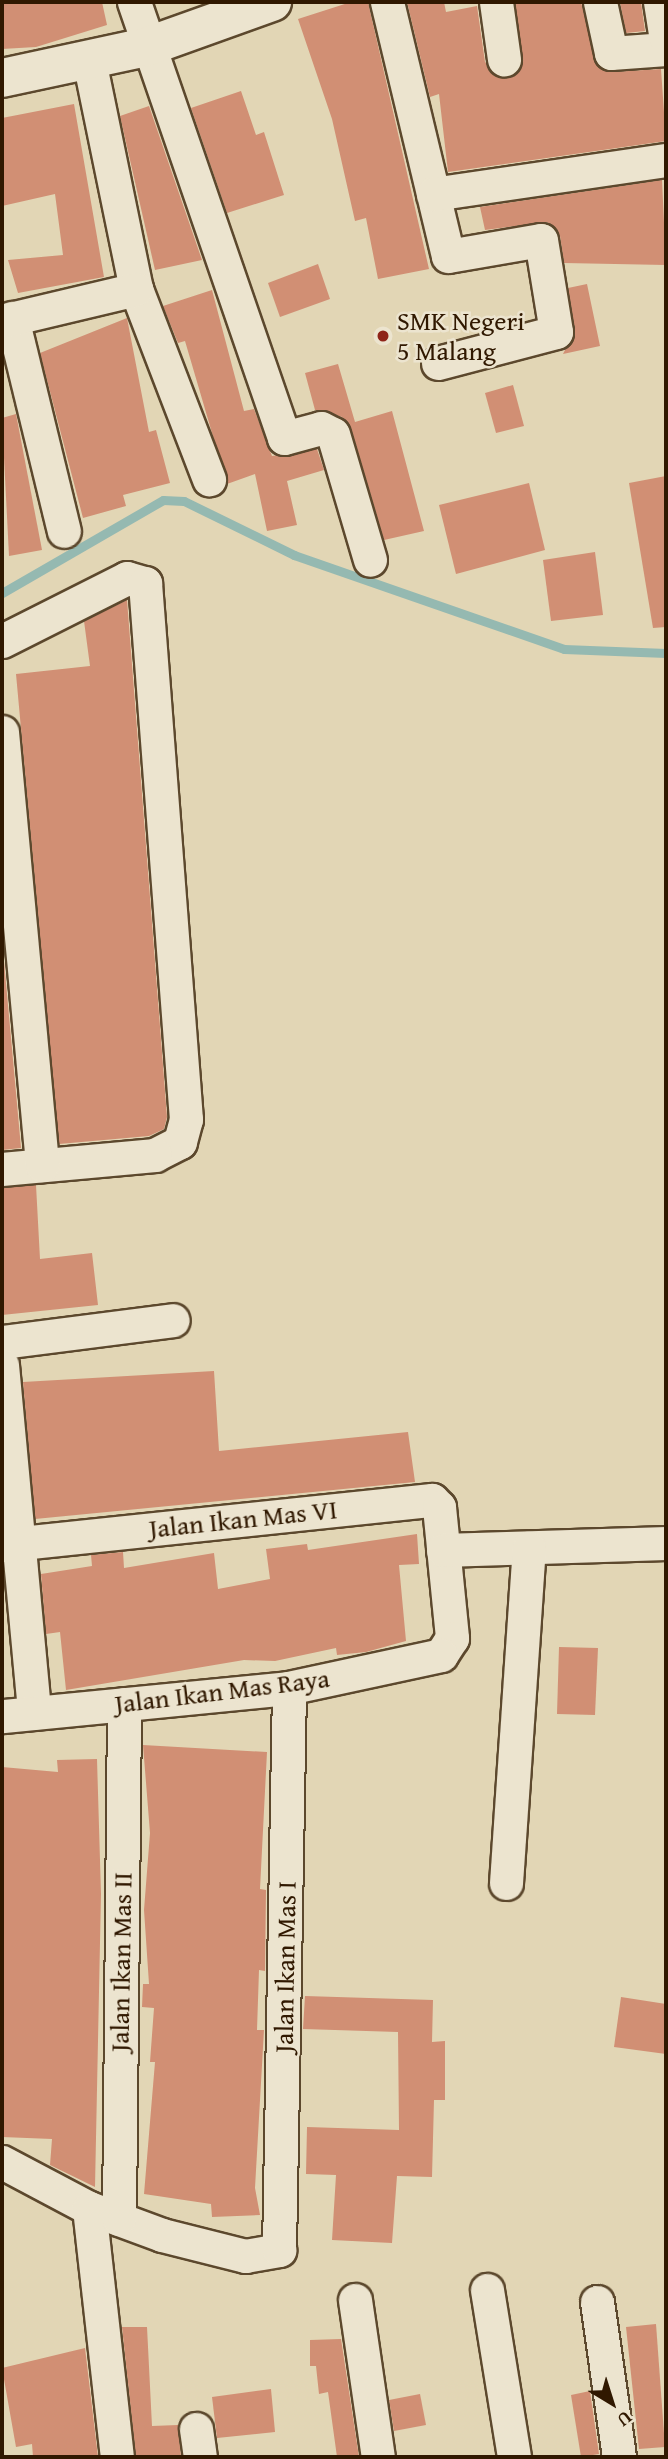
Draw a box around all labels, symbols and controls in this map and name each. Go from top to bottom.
place label: SMK Negeri 5 Malang [397,305,524,366]
marker: SMK Negeri 5 Malang [375,328,391,344]
street label: Jalan Ikan Mas VI [147,1494,339,1544]
street label: Jalan Ikan Mas Raya [113,1662,331,1720]
street label: Jalan Ikan Mas II [104,1872,138,2052]
street label: Jalan Ikan Mas I [268,1881,302,2053]
north arrow [577,2368,647,2438]
text: U [611,2405,639,2435]

